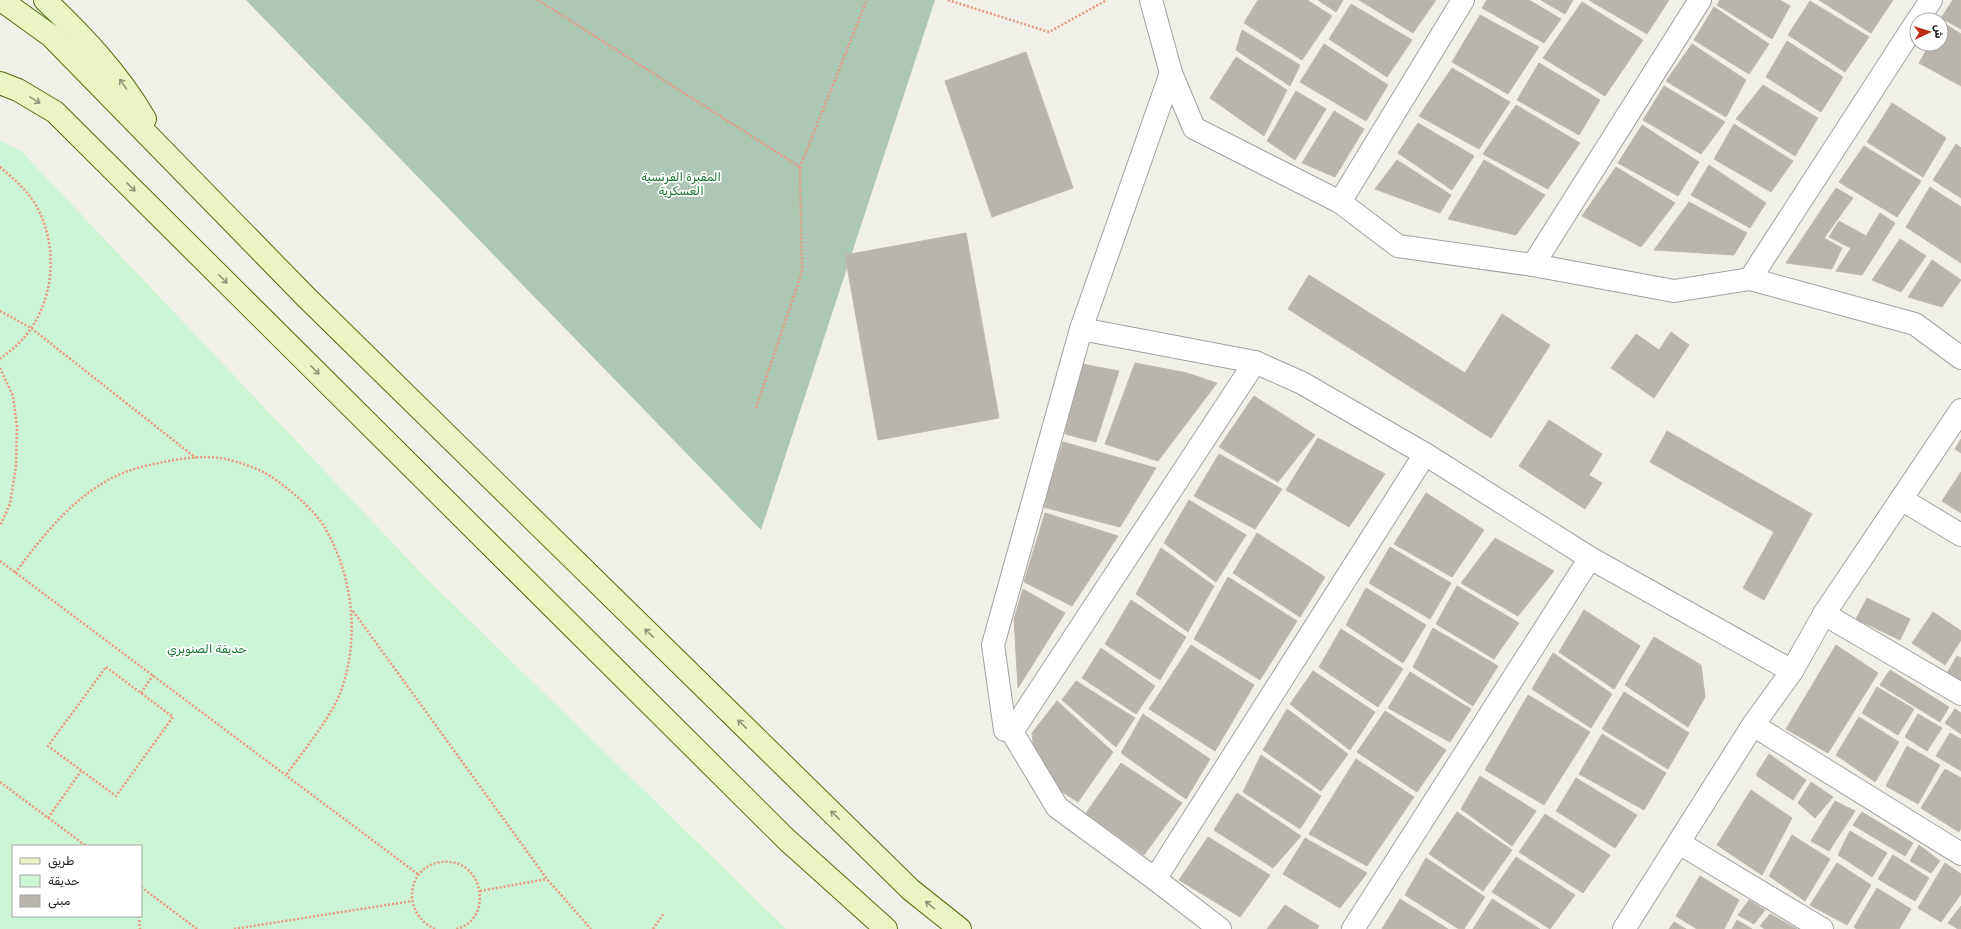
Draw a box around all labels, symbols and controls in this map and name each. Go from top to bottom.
north arrow [1909,12,1949,52]
text: ش [1932,24,1945,39]
one-way arrow [119,79,127,90]
one-way arrow [29,96,41,104]
park label: المقبرة الفرنسية العسكرية [641,170,721,199]
one-way arrow [126,182,136,192]
one-way arrow [218,274,228,284]
one-way arrow [310,365,320,375]
one-way arrow [644,629,654,638]
park label: حديقة الصنوبري [167,642,247,657]
one-way arrow [737,720,747,729]
one-way arrow [830,810,840,820]
legend [12,845,142,917]
text: طريق [48,854,74,869]
text: حديقة [48,874,80,888]
text: مبنى [48,894,71,909]
one-way arrow [924,900,935,909]

